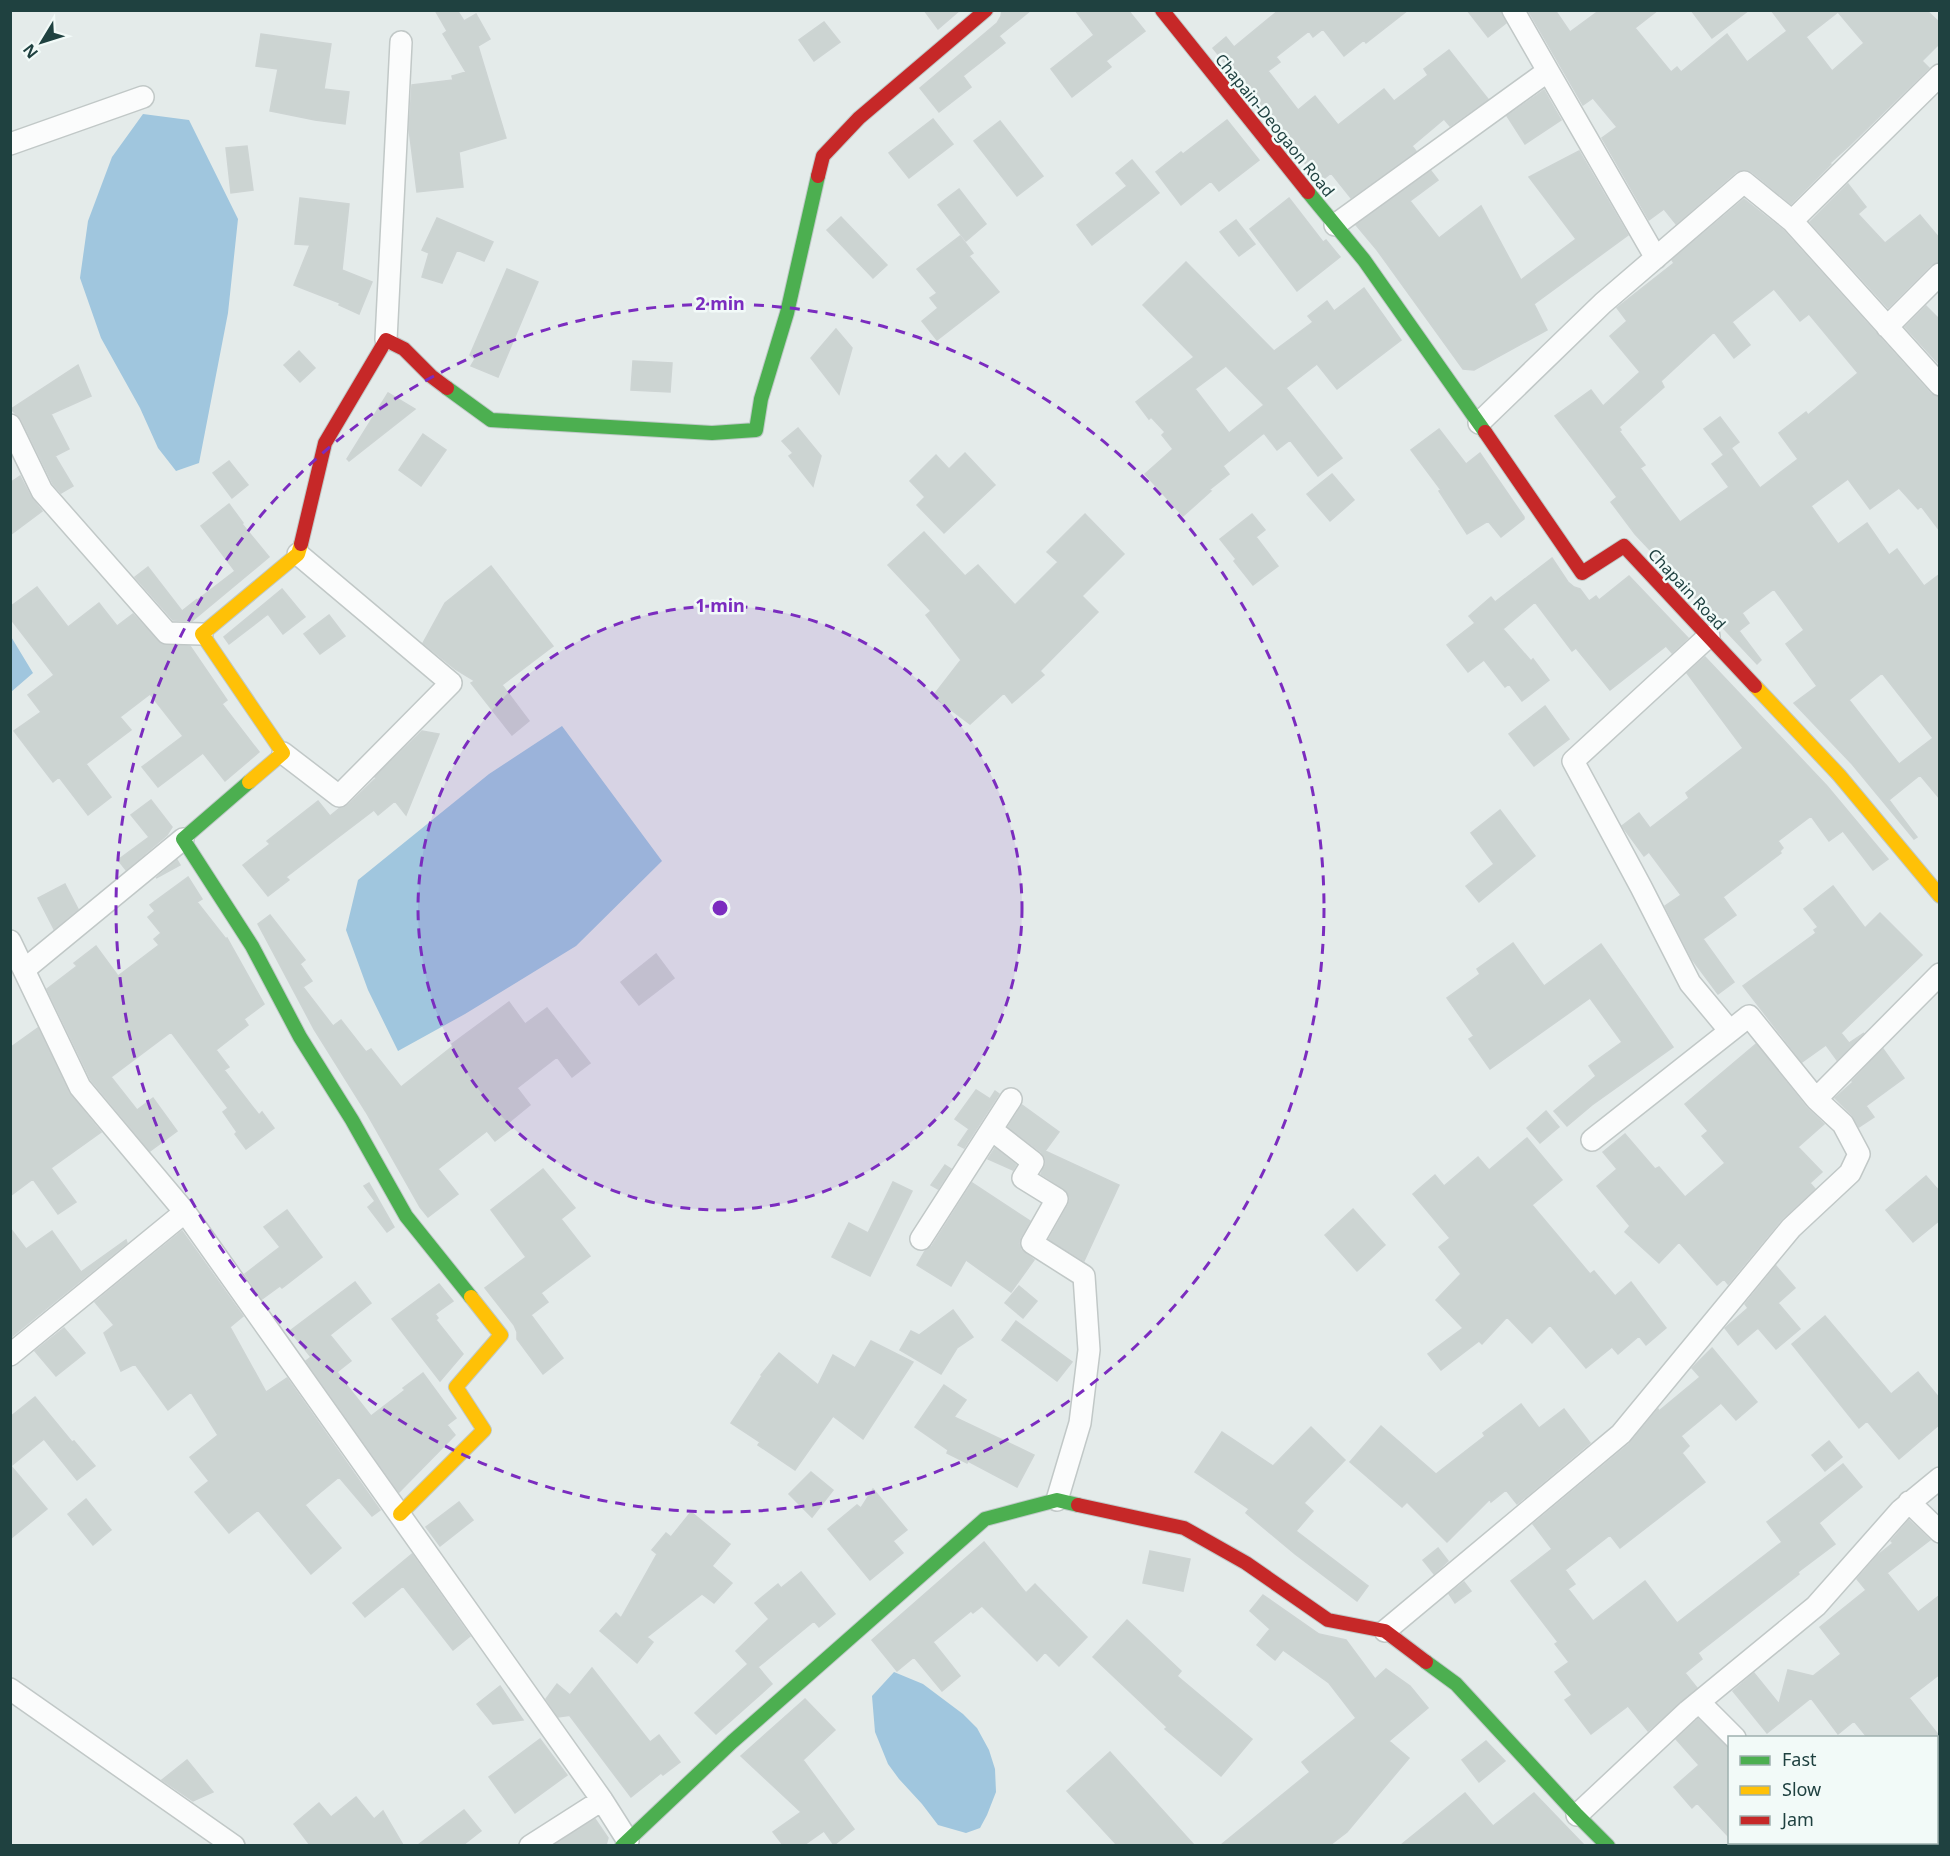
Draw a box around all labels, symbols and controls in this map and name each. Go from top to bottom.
north arrow [12,12,72,72]
text: N [18,39,43,63]
street label: Chapain-Deogaon Road [1210,49,1340,201]
text: 2 min [695,291,745,315]
street label: Chapain Road [1643,543,1731,635]
text: 1 min [695,593,745,617]
centre of rings [710,898,730,918]
legend [1728,1736,1938,1844]
text: Fast [1782,1747,1817,1771]
text: Slow [1782,1777,1821,1801]
text: Jam [1780,1807,1814,1831]

